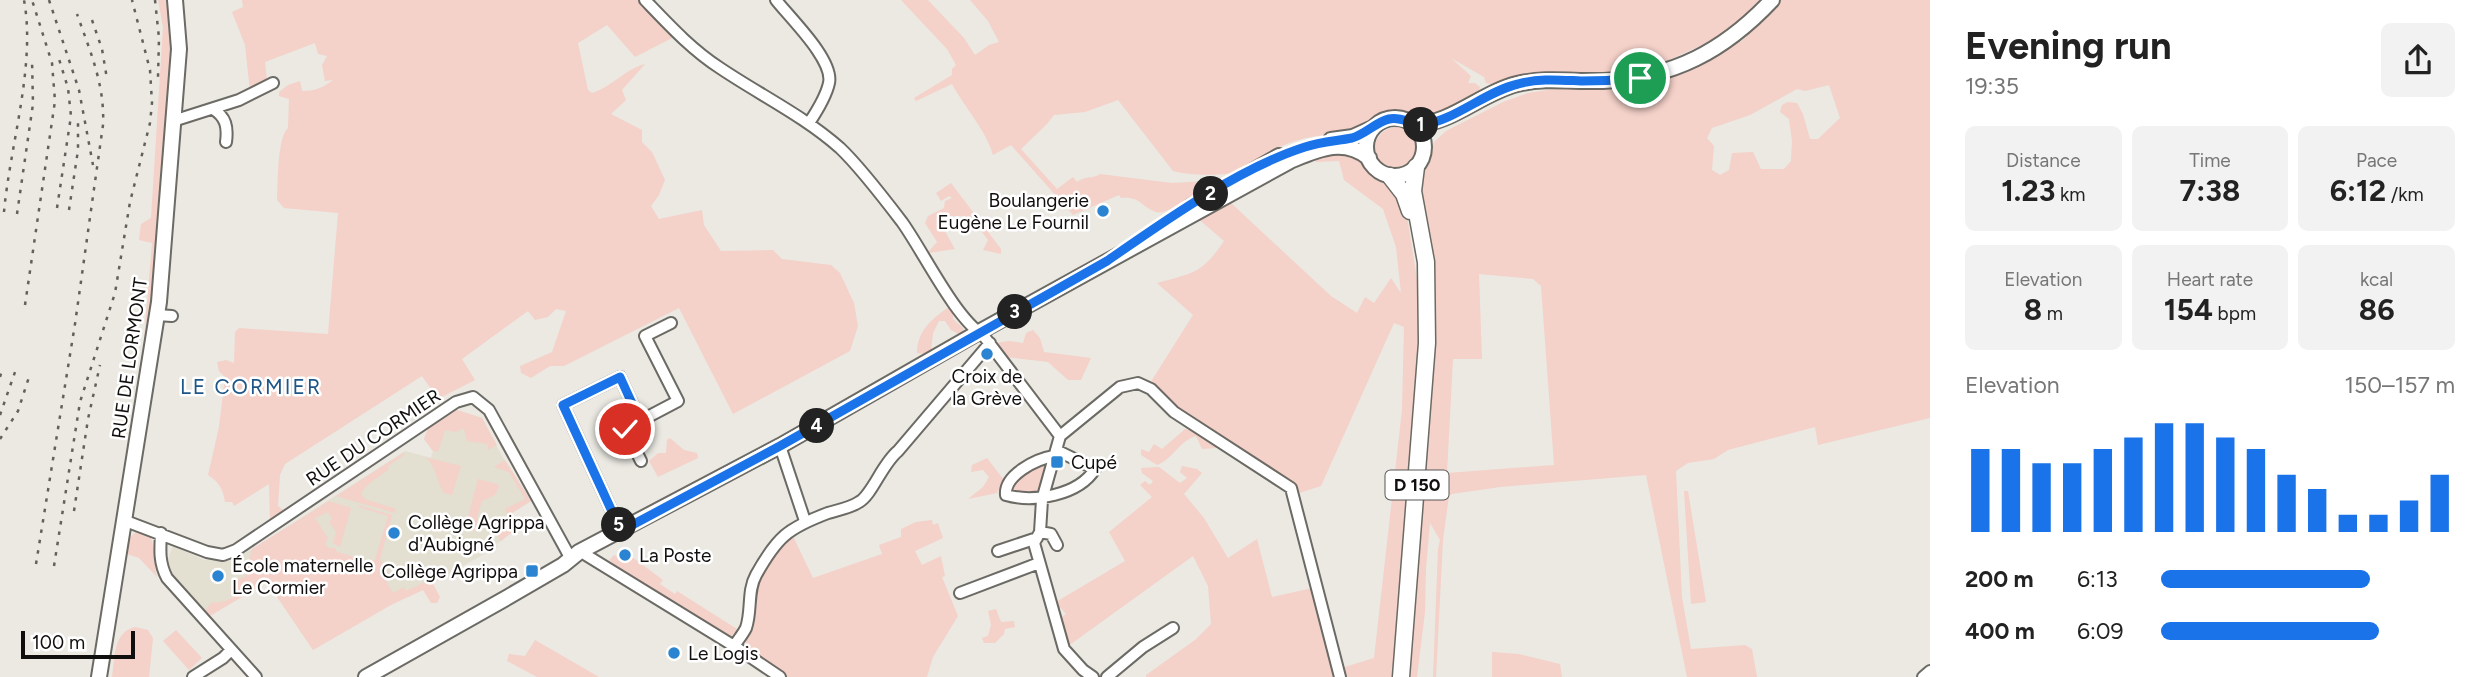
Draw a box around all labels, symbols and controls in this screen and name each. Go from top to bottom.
text: Evening run [1965,23,2172,69]
button: share [2381,23,2455,97]
pin [1610,48,1670,108]
icon: arrive [1621,59,1659,97]
text: 19:35 [1965,72,2019,100]
pin: 1 [1404,108,1438,142]
text: 1 [1416,113,1425,136]
text: Distance [2006,149,2081,172]
text: Time [2189,149,2231,172]
text: Pace [2356,149,2397,172]
text: 1.23 [2001,172,2055,209]
text: 7:38 [2180,172,2240,209]
text: 6:12 [2330,172,2386,209]
pin: 2 [1194,176,1228,212]
text: 2 [1205,182,1216,205]
text: km [2055,183,2085,206]
text: /km [2386,183,2424,206]
place label: Boulangerie Eugène Le Fournil [938,189,1089,234]
marker: Boulangerie Eugène Le Fournil [1095,203,1111,219]
text: Elevation [2004,268,2082,291]
text: Heart rate [2167,268,2253,291]
text: kcal [2360,268,2393,291]
street label: RUE DE LORMONT [107,276,152,440]
text: 8 [2024,291,2042,328]
text: 154 [2164,291,2213,328]
text: 86 [2359,291,2395,328]
pin: 3 [998,294,1032,330]
text: 3 [1009,300,1020,323]
text: m [2042,302,2063,325]
text: bpm [2213,302,2256,325]
marker: Croix de la Grève [979,346,995,362]
place label: Croix de la Grève [952,365,1022,410]
text: Elevation [1965,371,2060,399]
text: 150–157 m [2345,371,2455,399]
district label: LE CORMIER [180,374,322,399]
street label: RUE DU CORMIER [302,384,445,491]
pin [595,399,655,459]
pin: 4 [800,408,834,444]
icon: check [606,410,644,448]
text: 4 [810,414,823,437]
place label: Cupé [1071,451,1117,474]
marker: Cupé [1049,454,1065,470]
road number: D 150 [1386,471,1448,500]
pin: 5 [602,508,636,542]
place label: Collège Agrippa d'Aubigné [408,511,545,556]
text: 5 [613,513,624,536]
marker: Collège Agrippa d'Aubigné [386,525,402,541]
place label: La Poste [639,544,711,567]
marker: La Poste [617,547,633,563]
place label: École maternelle Le Cormier [232,554,373,599]
place label: Collège Agrippa [381,560,518,583]
marker: Collège Agrippa [524,563,540,579]
text: 200 m [1965,565,2034,593]
text: 6:13 [2077,565,2118,593]
marker: École maternelle Le Cormier [210,568,226,584]
text: 400 m [1965,617,2035,645]
text: 6:09 [2077,617,2124,645]
scale bar [21,628,135,660]
text: 100 m [32,631,85,654]
place label: Le Logis [688,642,758,665]
marker: Le Logis [666,645,682,661]

